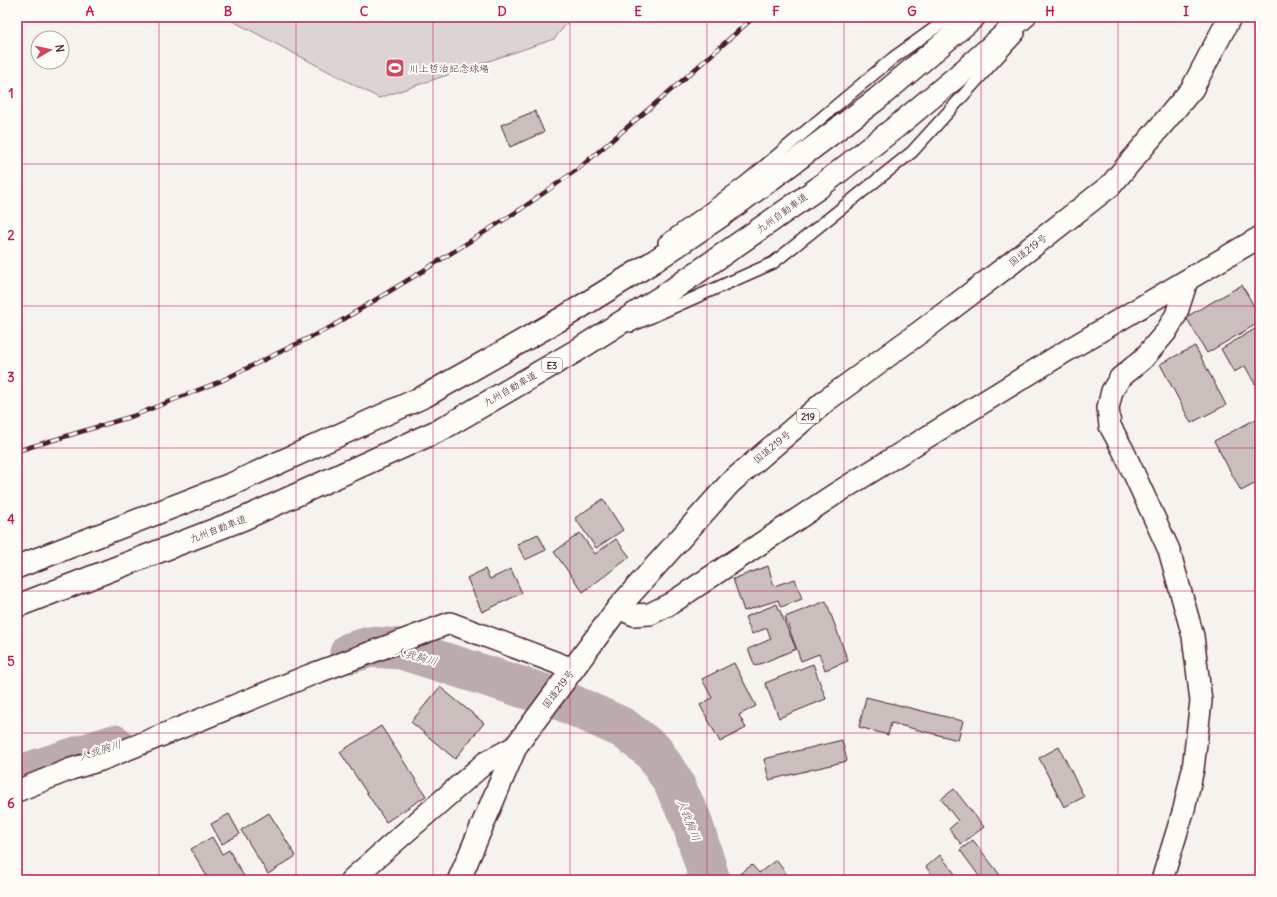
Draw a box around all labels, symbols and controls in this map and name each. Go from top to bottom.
text: A [86,3,95,20]
text: B [224,3,233,20]
text: C [360,3,369,20]
text: D [497,3,507,20]
text: E [634,3,642,20]
text: F [772,3,780,20]
text: G [907,3,917,20]
text: H [1045,3,1055,20]
text: I [1183,3,1189,20]
north arrow [30,30,70,70]
text: N [52,44,67,53]
sports icon: 川上哲治記念球場 [384,57,406,79]
place label: 川上哲治記念球場 [409,62,489,75]
text: 1 [8,85,14,102]
street label: 九州自動車道 [754,190,810,236]
text: 2 [7,227,15,244]
street label: 国道219号 [1006,231,1050,269]
road number: E3 [542,358,562,372]
street label: 九州自動車道 [481,368,539,410]
text: 3 [7,369,15,386]
road number: 219 [797,409,819,423]
street label: 国道219号 [751,427,793,467]
text: 4 [7,511,15,528]
street label: 九州自動車道 [188,512,248,546]
water label: 人我胸川 [393,644,439,668]
text: 5 [7,653,15,670]
street label: 国道219号 [539,667,577,711]
water label: 人我胸川 [77,737,123,763]
text: 6 [7,795,15,812]
water label: 人我胸川 [674,797,704,843]

